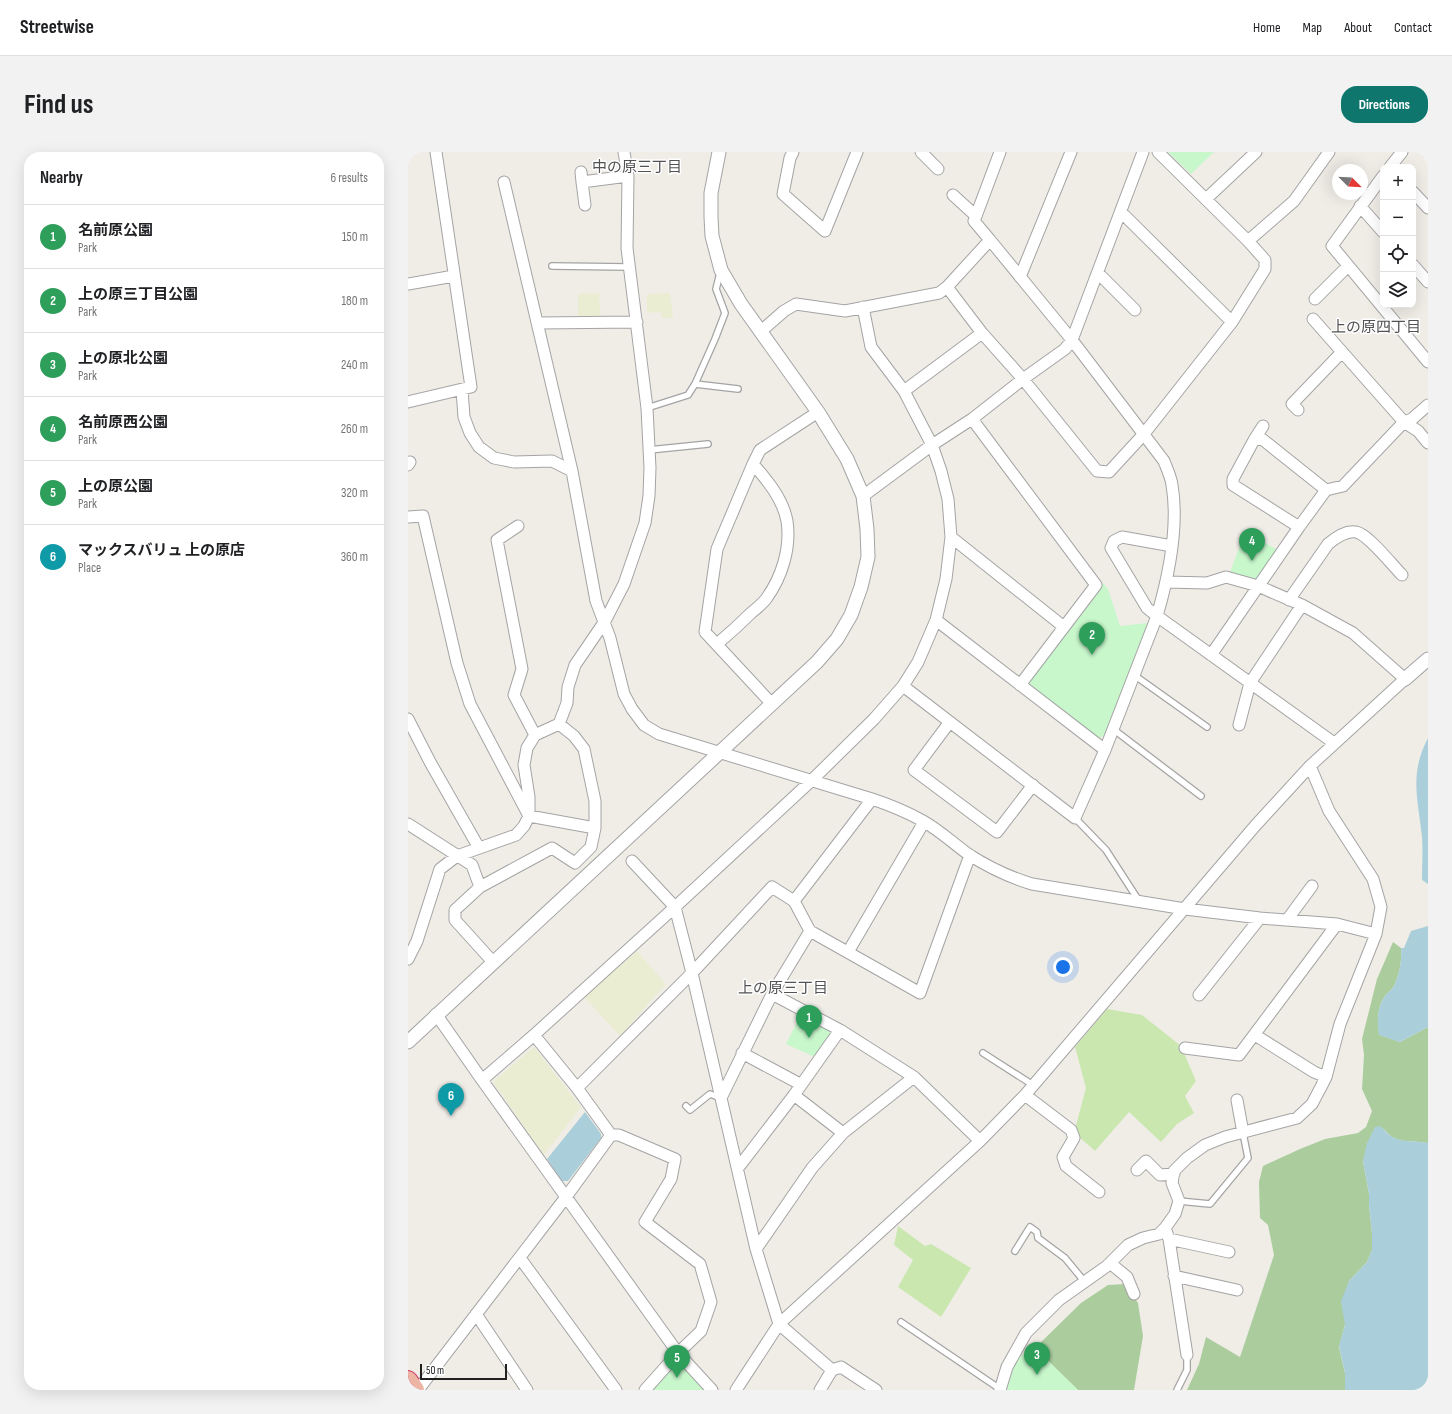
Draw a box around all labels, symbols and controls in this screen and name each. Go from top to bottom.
text: Streetwise [20,16,94,39]
text: Home [1253,19,1281,36]
text: Map [1303,19,1322,36]
text: About [1344,19,1372,36]
text: Contact [1394,19,1432,36]
button: Directions [1341,86,1428,123]
text: Find us [24,88,93,121]
district label: 中の原三丁目 [592,158,682,177]
north arrow [1332,164,1368,200]
map controls [1380,164,1416,308]
button: + [1380,164,1416,200]
text: Nearby [40,168,83,188]
text: 6 results [330,170,368,186]
button: − [1380,200,1416,236]
text: 名前原公園 [78,221,153,240]
text: 1 [50,229,56,245]
text: 150 m [342,229,368,245]
button: locate [1380,236,1416,272]
text: Park [78,240,97,256]
button: layers [1380,272,1416,308]
text: 上の原三丁目公園 [78,285,198,304]
text: 2 [50,293,56,309]
text: 180 m [342,293,368,309]
text: Park [78,304,97,320]
district label: 上の原四丁目 [1331,318,1421,337]
text: 上の原北公園 [78,349,168,368]
text: 3 [50,357,56,373]
text: 240 m [341,357,368,373]
text: Park [78,368,97,384]
text: 名前原西公園 [78,413,168,432]
text: 4 [50,421,56,437]
text: 260 m [341,421,368,437]
text: Park [78,432,97,448]
text: 上の原公園 [78,477,153,496]
text: 5 [50,485,56,501]
text: 320 m [341,485,368,501]
text: Park [78,496,97,512]
pin: 4 [1239,528,1265,561]
text: マックスバリュ 上の原店 [78,541,245,560]
text: 6 [50,549,56,565]
text: 360 m [341,549,368,565]
text: Place [78,560,101,576]
pin: 2 [1079,622,1105,655]
your location [1053,957,1073,977]
district label: 上の原三丁目 [738,979,828,998]
pin: 1 [796,1005,822,1038]
pin: 6 [438,1083,464,1116]
pin: 3 [1024,1342,1050,1375]
pin: 5 [664,1345,690,1378]
scale bar [420,1362,507,1381]
text: 50 m [426,1364,444,1377]

